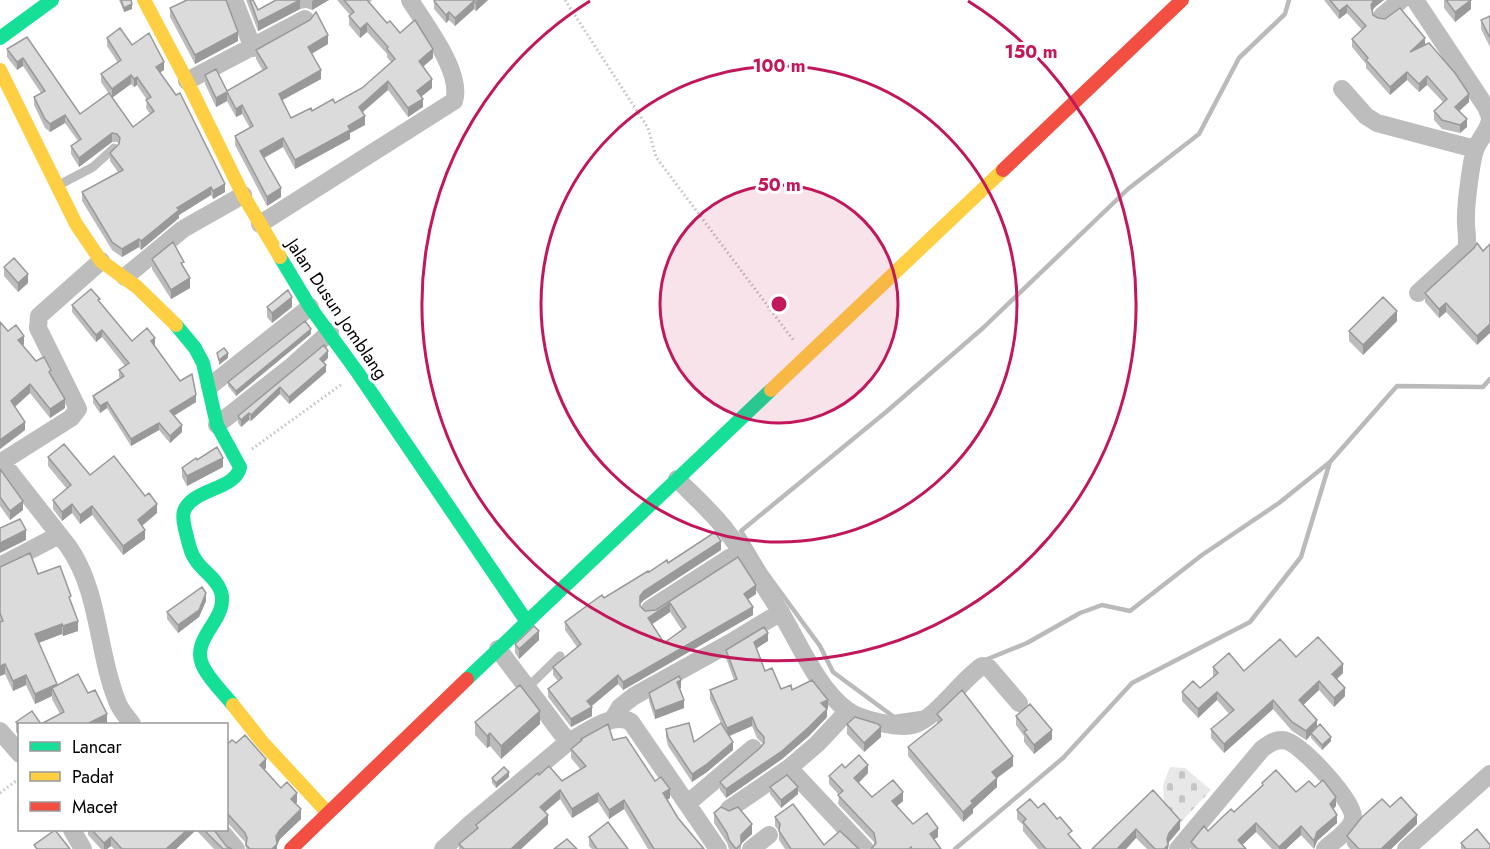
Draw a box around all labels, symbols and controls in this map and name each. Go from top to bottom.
text: 150 m [1005,39,1057,65]
text: 100 m [752,53,806,79]
text: 50 m [757,172,801,198]
street label: Jalan Dusun Jomblang [279,232,394,385]
centre of rings [769,294,789,314]
legend [18,723,228,831]
text: Lancar [72,734,122,760]
text: Padat [72,764,114,790]
text: Macet [72,794,118,820]

